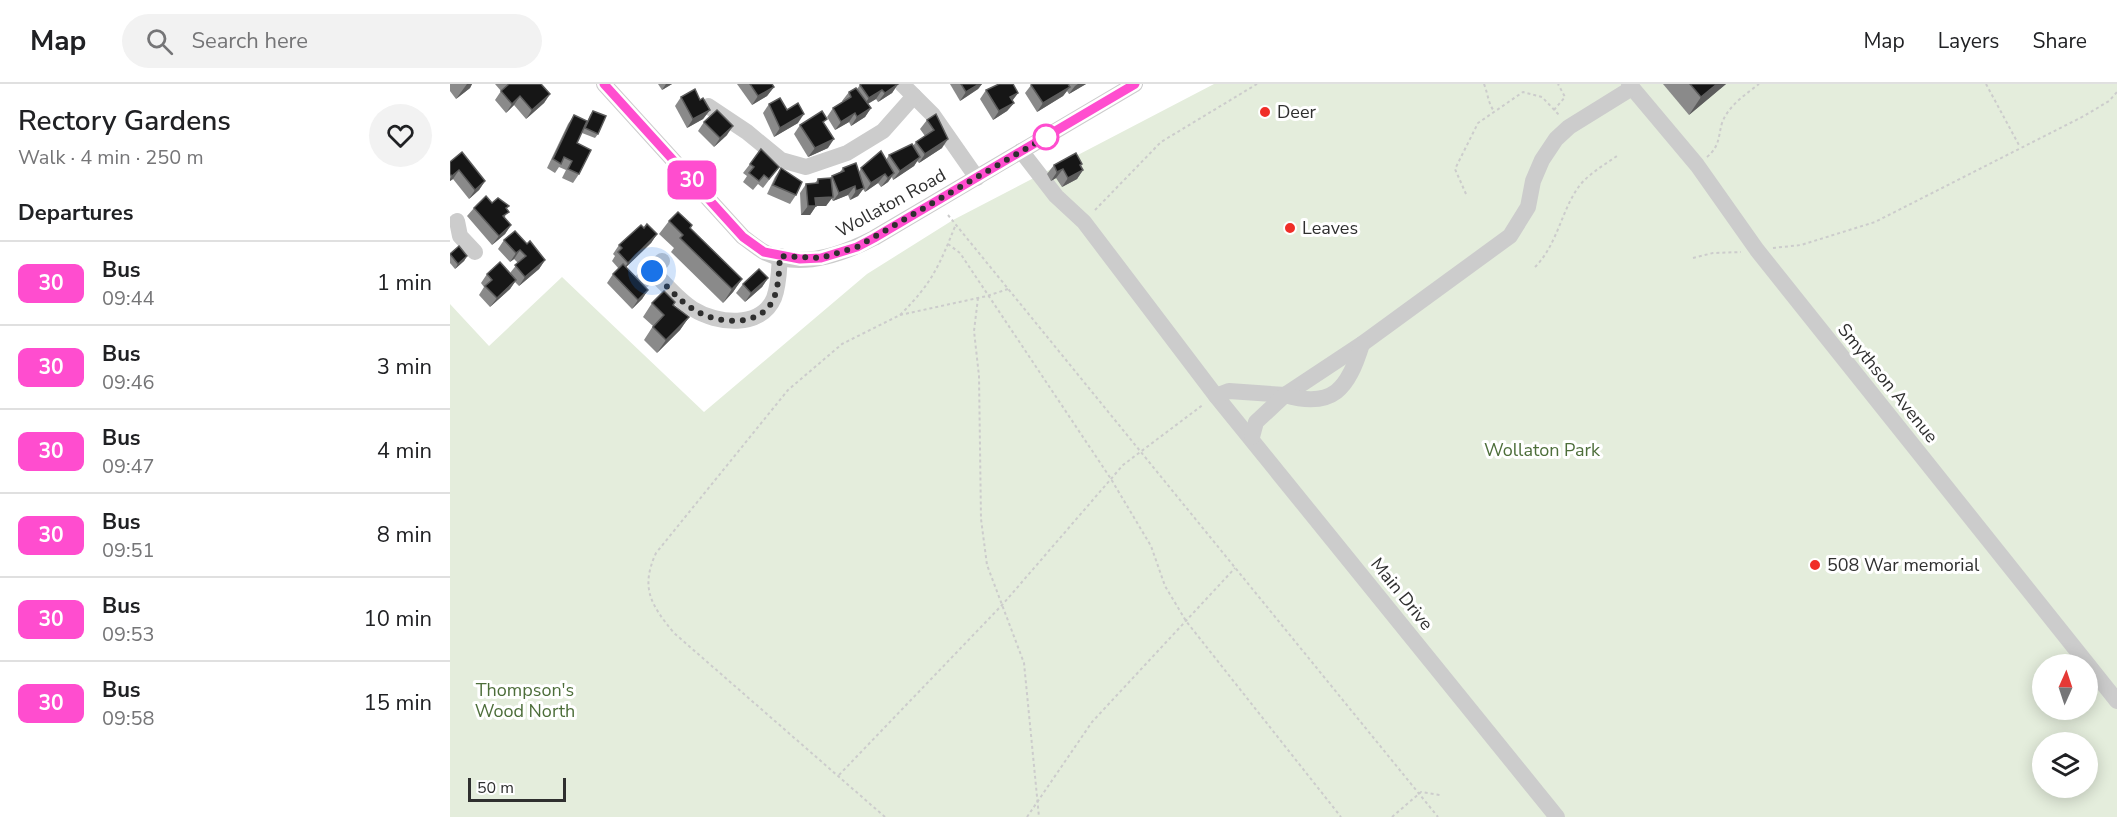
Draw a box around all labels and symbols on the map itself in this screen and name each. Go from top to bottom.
place label: Deer [1277,100,1317,124]
marker: Deer [1258,105,1272,119]
unlabelled marker [1033,124,1059,150]
line badge: 30 [665,160,719,200]
street label: Wollaton Road [832,163,950,243]
place label: Leaves [1302,216,1358,240]
marker: Leaves [1283,221,1297,235]
your location [637,256,667,286]
street label: Smythson Avenue [1832,318,1944,448]
park label: Wollaton Park [1484,438,1601,462]
street label: Main Drive [1365,553,1439,635]
place label: 508 War memorial [1827,553,1980,577]
marker: 508 War memorial [1808,558,1822,572]
north arrow [2032,654,2098,720]
park label: Thompson's Wood North [475,678,575,723]
scale bar [468,775,566,802]

